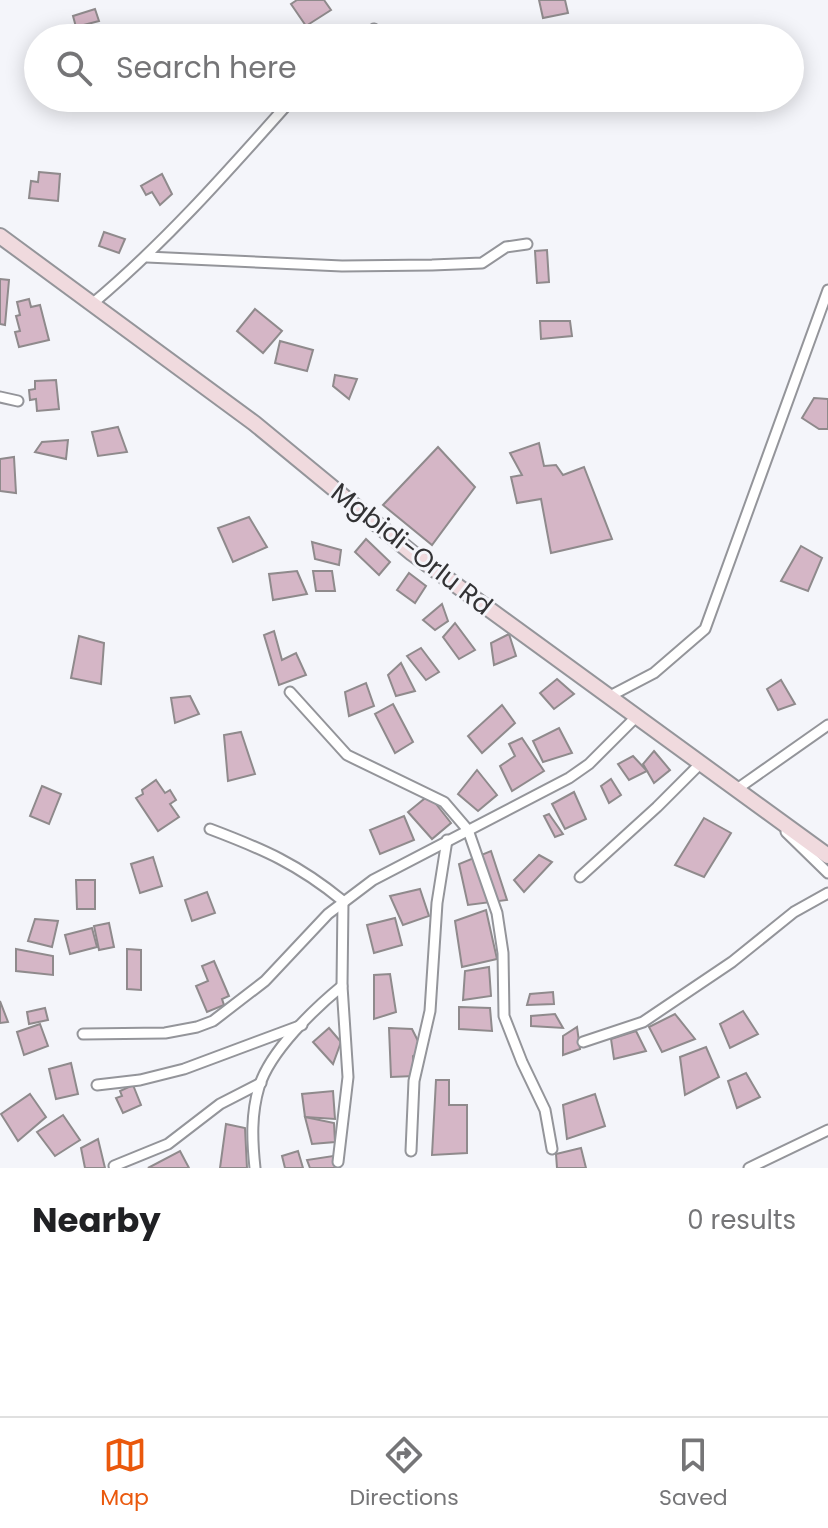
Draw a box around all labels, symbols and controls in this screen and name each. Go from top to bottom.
search box [24,24,804,112]
icon: search [52,46,96,90]
text: Search here [116,46,297,89]
street label: Mgbidi-Orlu Rd [324,475,500,623]
text: Nearby [32,1196,161,1244]
text: 0 results [687,1202,796,1238]
tab: Map [100,1433,149,1514]
tab: Directions [349,1433,459,1514]
tab: Saved [659,1433,728,1514]

